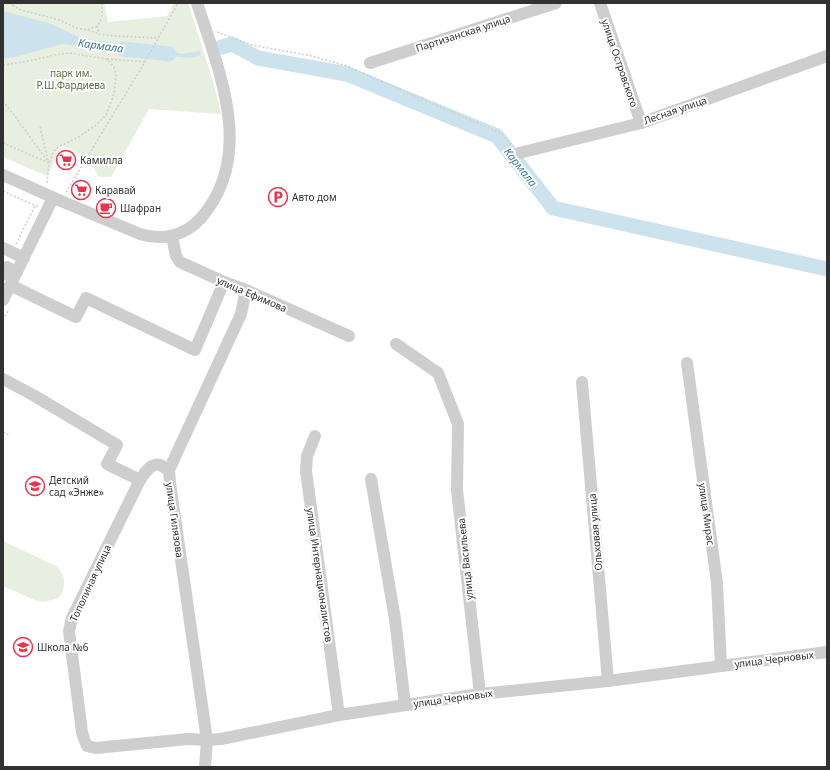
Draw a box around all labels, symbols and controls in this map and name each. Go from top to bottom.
street label: Партизанская улица [414,11,512,55]
street label: улица Островского [598,17,642,109]
water label: Кармала [77,34,125,56]
park label: парк им. Р.Ш.Фардиева [37,66,105,92]
street label: Лесная улица [642,93,708,127]
water label: Кармала [501,144,541,190]
supermarket icon: Камилла [55,149,77,171]
place label: Камилла [80,153,123,167]
supermarket icon: Каравай [70,179,92,201]
place label: Каравай [95,183,136,197]
parking icon: Авто дом [267,186,289,208]
place label: Авто дом [292,190,337,204]
cafe icon: Шафран [95,197,117,219]
place label: Шафран [120,201,161,215]
street label: улица Ефимова [215,273,289,315]
place label: Детский сад «Энже» [49,473,104,499]
school or university icon: Детский сад «Энже» [24,475,46,497]
street label: улица Гилязова [163,482,187,558]
street label: улица Мирас [696,482,718,546]
street label: Ольховая улица [585,493,605,571]
street label: улица Интернационалистов [304,507,336,643]
street label: улица Васильева [454,517,476,601]
street label: Тополиная улица [66,542,114,624]
school or university icon: Школа №6 [12,636,34,658]
place label: Школа №6 [37,640,89,654]
street label: улица Черновых [734,647,815,671]
street label: улица Черновых [413,685,494,710]

